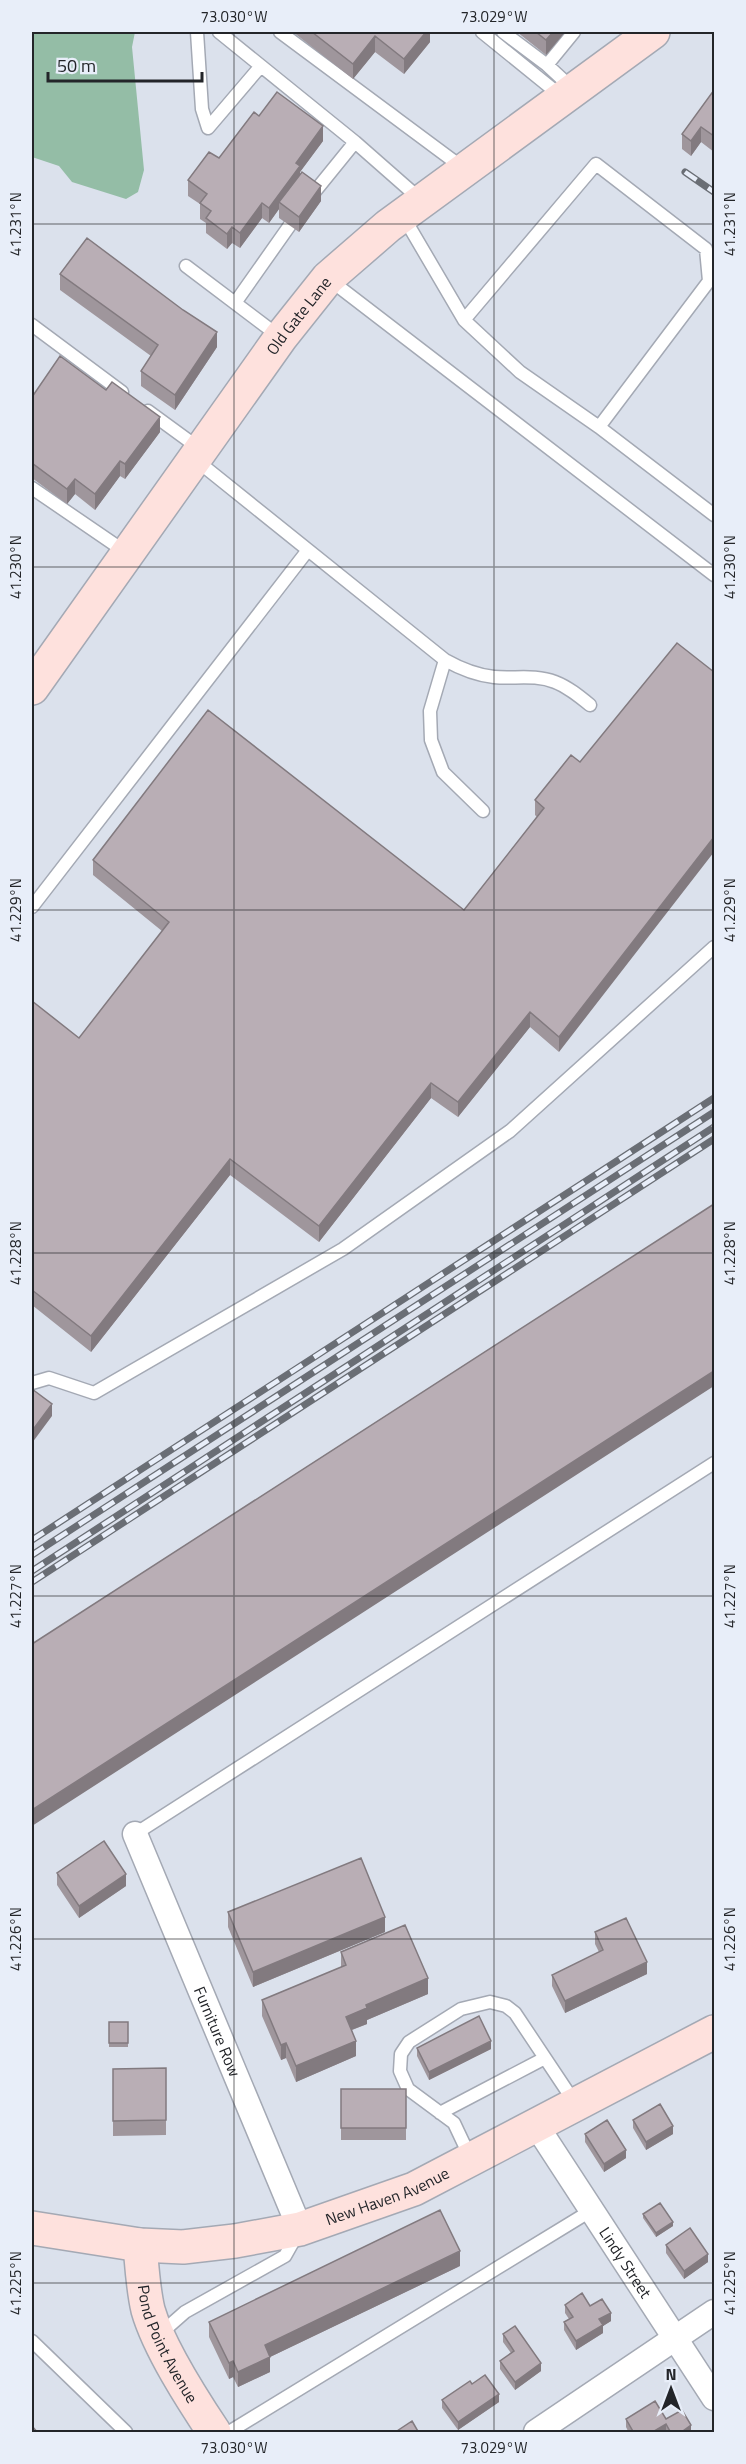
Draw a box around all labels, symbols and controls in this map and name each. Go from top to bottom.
text: 73.030°W [201,5,267,28]
text: 73.029°W [461,5,527,28]
scale bar [48,45,202,83]
text: 50 m [57,52,96,79]
text: 41.231°N [4,192,27,256]
text: 41.231°N [718,192,741,256]
street label: Old Gate Lane [260,271,337,360]
text: 41.230°N [4,535,27,599]
text: 41.230°N [718,535,741,599]
text: 41.229°N [4,878,27,942]
text: 41.229°N [718,878,741,942]
text: 41.228°N [4,1221,27,1285]
text: 41.228°N [718,1221,741,1285]
text: 41.227°N [4,1564,27,1628]
text: 41.227°N [718,1564,741,1628]
text: 41.226°N [4,1907,27,1971]
text: 41.226°N [718,1907,741,1971]
street label: Furniture Row [188,1983,247,2080]
street label: New Haven Avenue [322,2161,453,2231]
street label: Lindy Street [593,2222,658,2303]
text: 41.225°N [4,2251,27,2315]
text: 41.225°N [718,2251,741,2315]
street label: Pond Point Avenue [132,2283,204,2408]
north arrow [641,2359,701,2419]
text: N [665,2362,677,2386]
text: 73.030°W [201,2436,267,2459]
text: 73.029°W [461,2436,527,2459]

